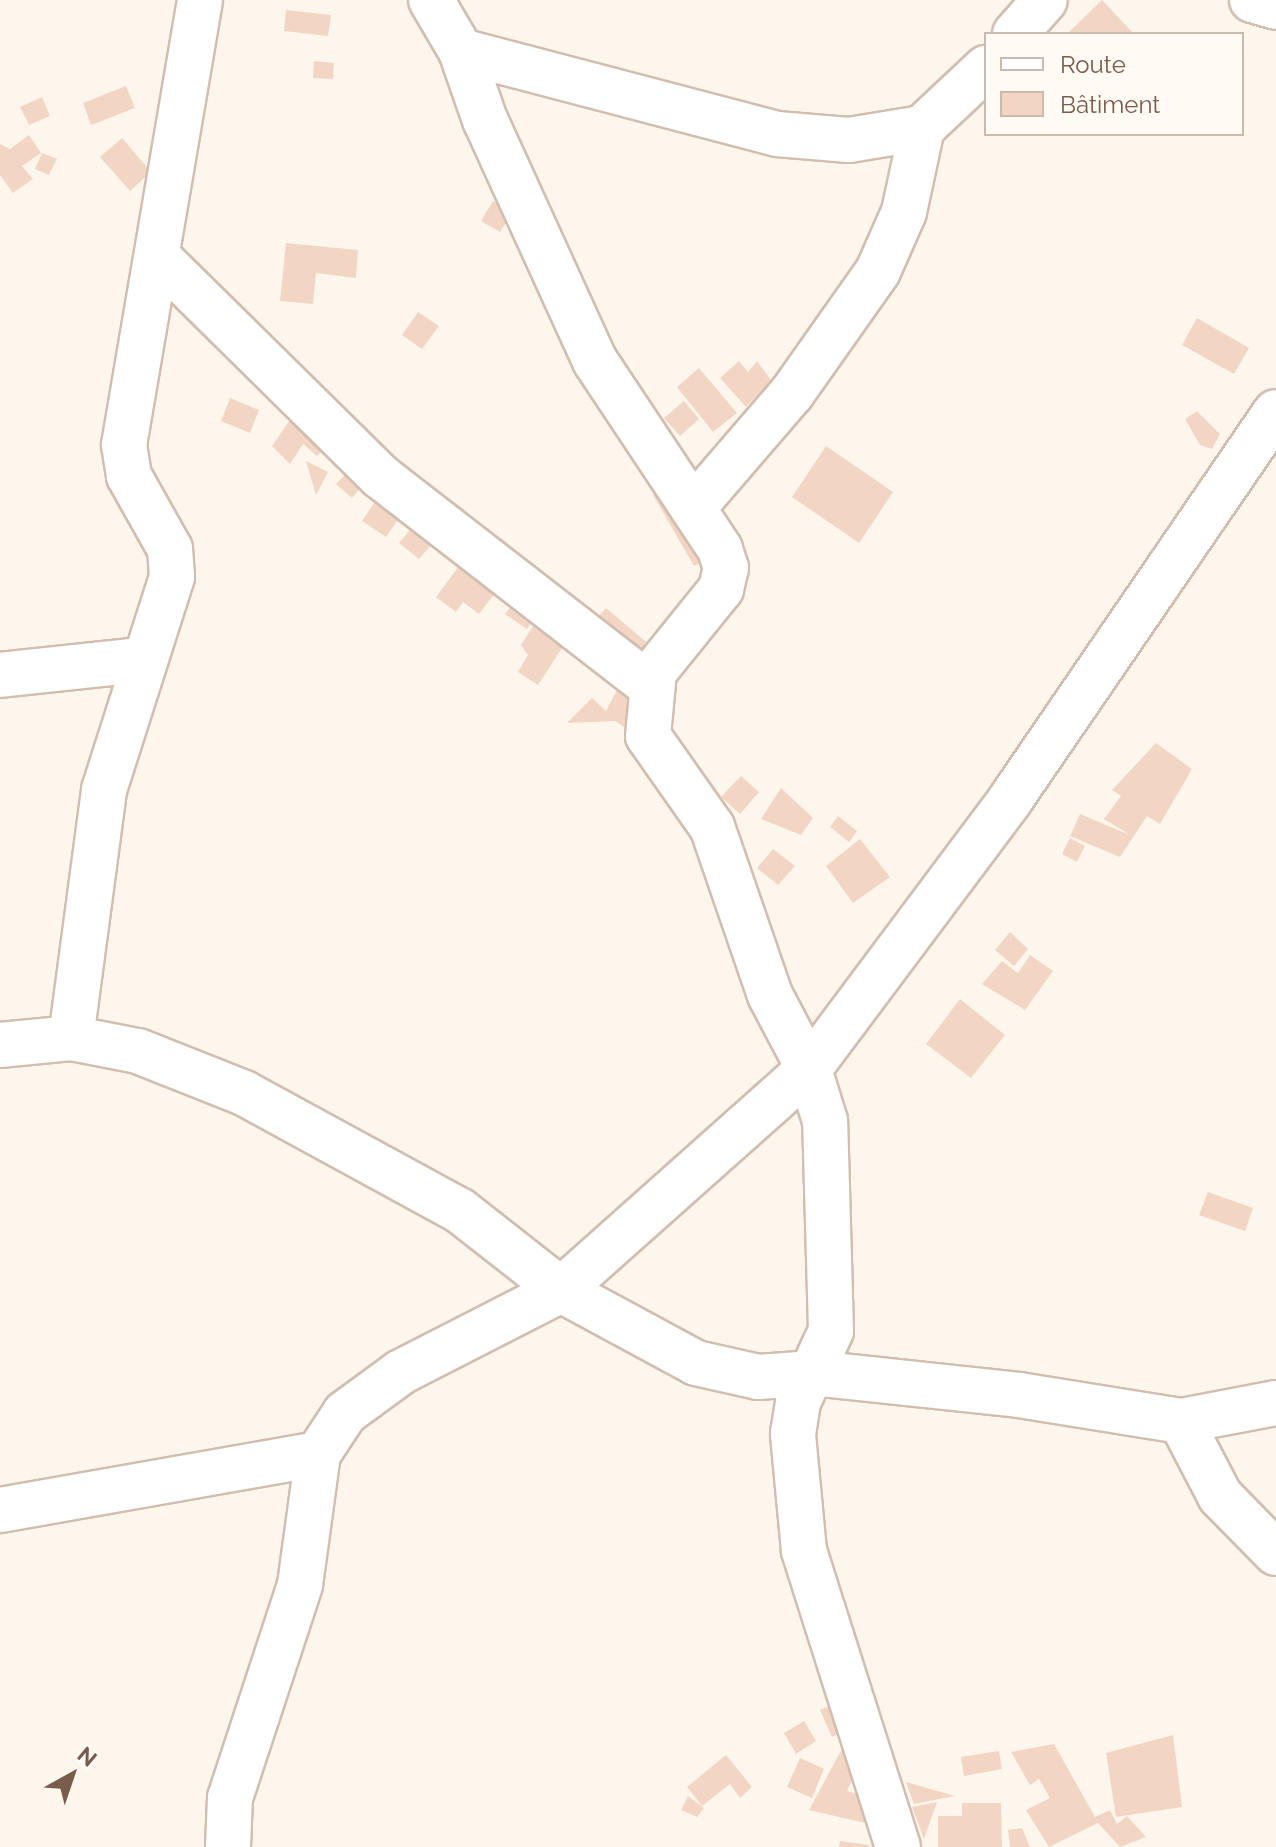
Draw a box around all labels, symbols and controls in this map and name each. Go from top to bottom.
legend [984,32,1244,136]
text: Route [1060,50,1126,79]
text: Bâtiment [1060,90,1160,119]
north arrow [32,1735,112,1815]
text: N [73,1741,102,1772]

